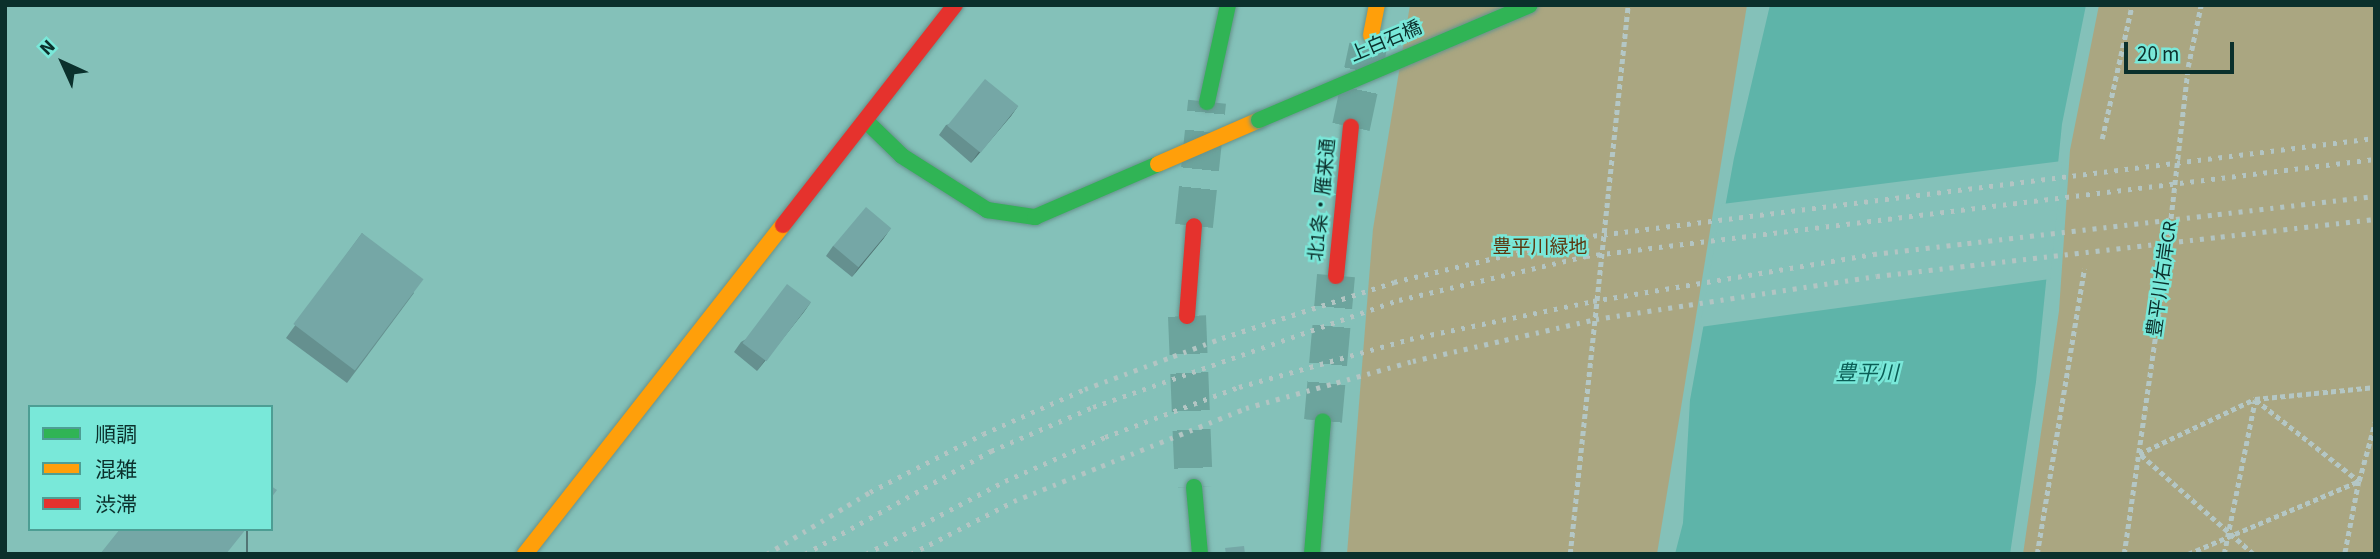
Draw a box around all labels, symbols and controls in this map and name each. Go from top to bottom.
street label: 上白石橋 [1347,17,1425,67]
north arrow [28,28,98,98]
scale bar [2128,28,2238,72]
text: N [34,34,62,62]
text: 20 m [2137,39,2179,69]
street label: 北1条・雁来通 [1305,137,1341,263]
street label: 豊平川右岸CR [2144,220,2182,338]
park label: 豊平川緑地 [1493,237,1587,259]
water label: 豊平川 [1836,360,1898,386]
legend [28,405,273,531]
text: 順調 [95,420,137,450]
text: 混雑 [95,455,137,485]
text: 渋滞 [95,490,137,520]

